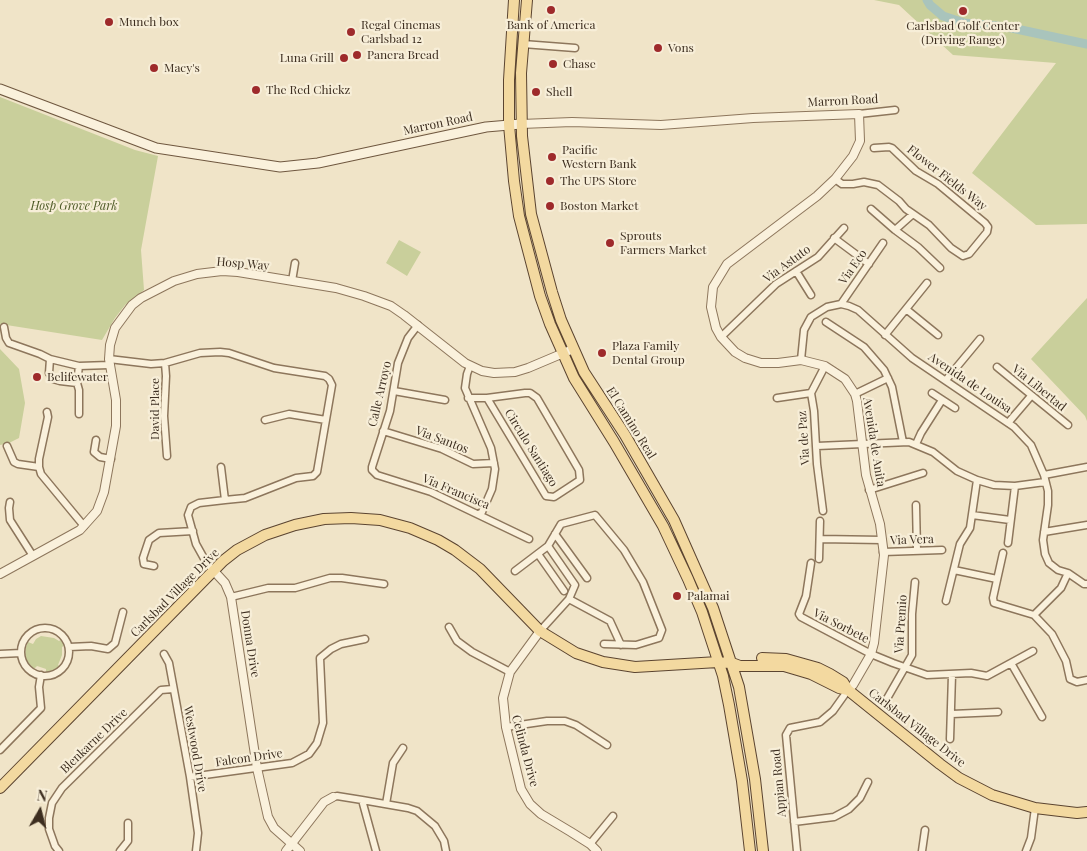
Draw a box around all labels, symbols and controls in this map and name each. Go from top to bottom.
marker: Bank of America [545,4,557,16]
marker: Carlsbad Golf Center (Driving Range) [957,5,969,17]
place label: Munch box [119,15,179,29]
marker: Munch box [103,16,115,28]
place label: Regal Cinemas Carlsbad 12 [361,18,440,46]
place label: Bank of America [507,18,595,32]
place label: Carlsbad Golf Center (Driving Range) [906,19,1020,47]
marker: Regal Cinemas Carlsbad 12 [345,26,357,38]
place label: Vons [668,41,694,55]
marker: Vons [652,42,664,54]
place label: Panera Bread [367,48,439,62]
marker: Panera Bread [351,49,363,61]
place label: Luna Grill [280,51,334,65]
marker: Luna Grill [338,52,350,64]
place label: Chase [563,57,596,71]
marker: Chase [547,58,559,70]
place label: Macy's [164,61,200,75]
marker: Macy's [148,62,160,74]
place label: The Red Chickz [266,83,350,97]
marker: The Red Chickz [250,84,262,96]
place label: Shell [546,85,572,99]
marker: Shell [530,86,542,98]
street label: Marron Road [807,92,879,110]
street label: Marron Road [402,110,474,138]
street label: Flower Fields Way [904,142,990,214]
place label: Pacific Western Bank [562,143,636,171]
marker: Pacific Western Bank [546,151,558,163]
place label: The UPS Store [560,174,637,188]
marker: The UPS Store [544,175,556,187]
park label: Hosp Grove Park [30,199,118,213]
place label: Boston Market [560,199,638,213]
marker: Boston Market [544,200,556,212]
place label: Sprouts Farmers Market [620,229,706,257]
marker: Sprouts Farmers Market [604,237,616,249]
street label: Via Astuto [761,242,813,286]
street label: Via Eco [836,247,870,287]
street label: Hosp Way [216,255,270,273]
place label: Plaza Family Dental Group [612,339,685,367]
marker: Plaza Family Dental Group [596,347,608,359]
street label: Avenida de Louisa [926,350,1014,416]
street label: Calle Arroyo [365,360,395,428]
street label: Via Libertad [1009,362,1069,414]
place label: Belifewater [47,370,108,384]
marker: Belifewater [31,371,43,383]
street label: David Place [148,378,162,440]
street label: El Camino Real [603,384,659,462]
street label: Avenida de Anita [860,396,888,488]
street label: Circulo Santiago [501,407,561,489]
street label: Via de Paz [795,410,813,466]
street label: Via Santos [414,423,470,457]
street label: Via Francisca [420,471,492,513]
street label: Via Vera [890,532,934,548]
street label: Carlsbad Village Drive [128,546,222,640]
place label: Palamai [687,589,729,603]
marker: Palamai [671,590,683,602]
street label: Via Premio [892,594,910,654]
street label: Via Sorbete [811,606,871,646]
street label: Donna Drive [238,609,262,679]
street label: Carlsbad Village Drive [866,686,968,770]
street label: Blenkarne Drive [58,705,130,777]
street label: Westwood Drive [180,705,210,793]
street label: Celinda Drive [509,714,541,788]
street label: Falcon Drive [214,746,284,770]
street label: Appian Road [769,748,789,818]
north arrow [15,786,65,836]
text: N [36,786,48,806]

